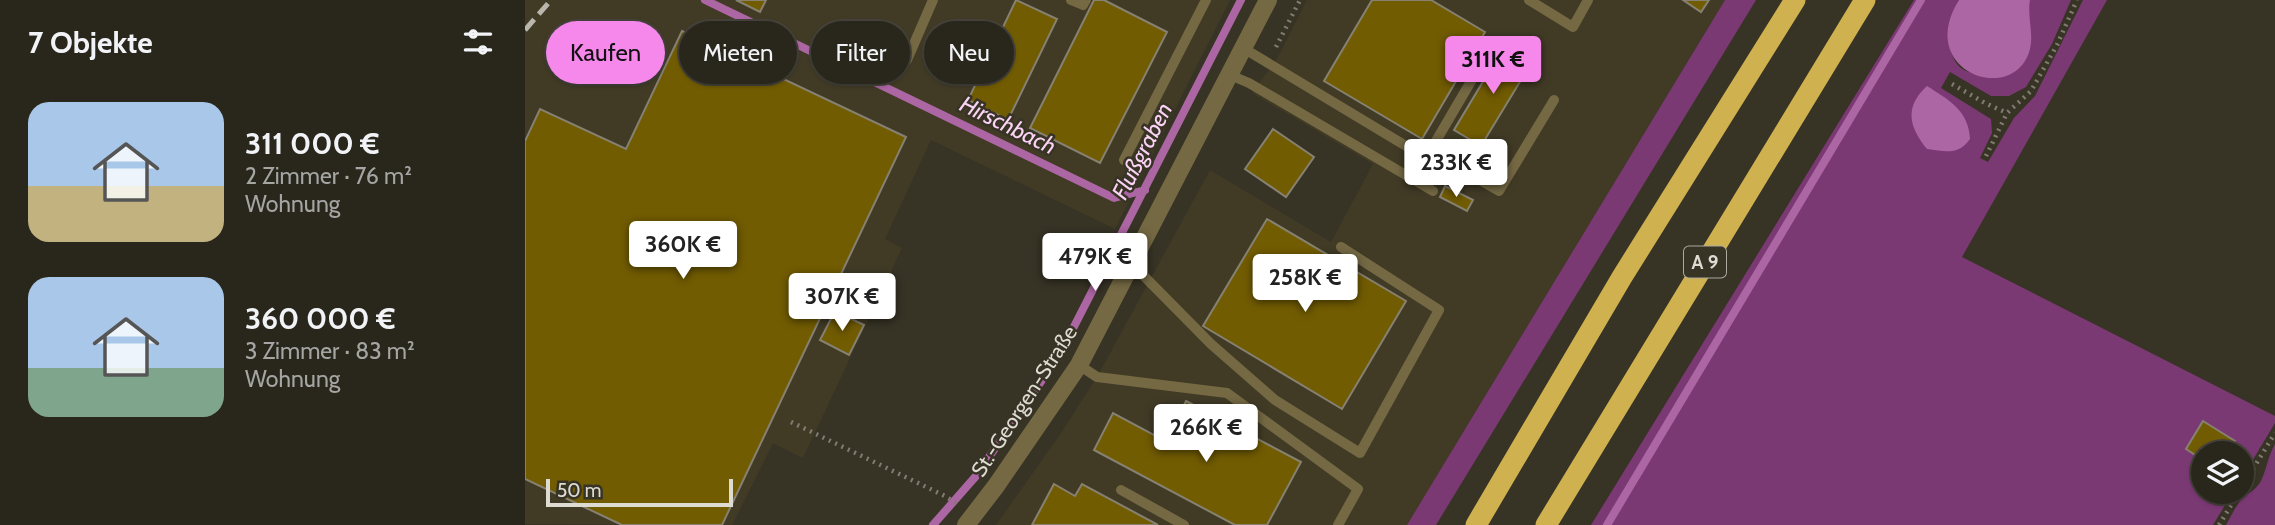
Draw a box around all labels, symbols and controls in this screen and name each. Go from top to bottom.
chip: Kaufen [546,21,665,84]
chip: Mieten [679,21,797,84]
chip: Filter [811,21,910,84]
chip: Neu [924,21,1014,84]
icon: filters [459,23,497,61]
text: 7 Objekte [28,24,153,61]
pin: 311K € [1436,36,1550,96]
text: 311K € [1461,45,1525,73]
water label: Hirschbach [955,90,1061,160]
water label: Flußgraben [1106,98,1178,204]
text: 311 000 € [245,125,380,162]
icon: home [84,130,168,214]
pin: 233K € [1399,140,1513,199]
text: 233K € [1420,148,1492,176]
text: 2 Zimmer · 76 m² [245,162,412,190]
text: Wohnung [245,190,340,218]
pin: 360K € [626,222,740,281]
text: 360K € [645,230,721,258]
pin: 479K € [1038,233,1152,293]
text: 479K € [1058,242,1132,270]
road number: A 9 [1684,246,1726,278]
pin: 258K € [1248,254,1362,314]
text: 258K € [1269,263,1341,291]
pin: 307K € [785,274,899,333]
text: 307K € [805,282,879,310]
text: 360 000 € [245,300,395,337]
icon: home [84,305,168,389]
street label: St.-Georgen-Straße [966,321,1082,481]
text: 3 Zimmer · 83 m² [245,337,415,365]
text: Wohnung [245,365,340,393]
pin: 266K € [1149,405,1263,464]
text: 266K € [1170,413,1242,441]
map controls [2191,441,2254,504]
button: layers [2191,441,2254,504]
scale bar [546,476,733,508]
text: 50 m [557,479,601,502]

